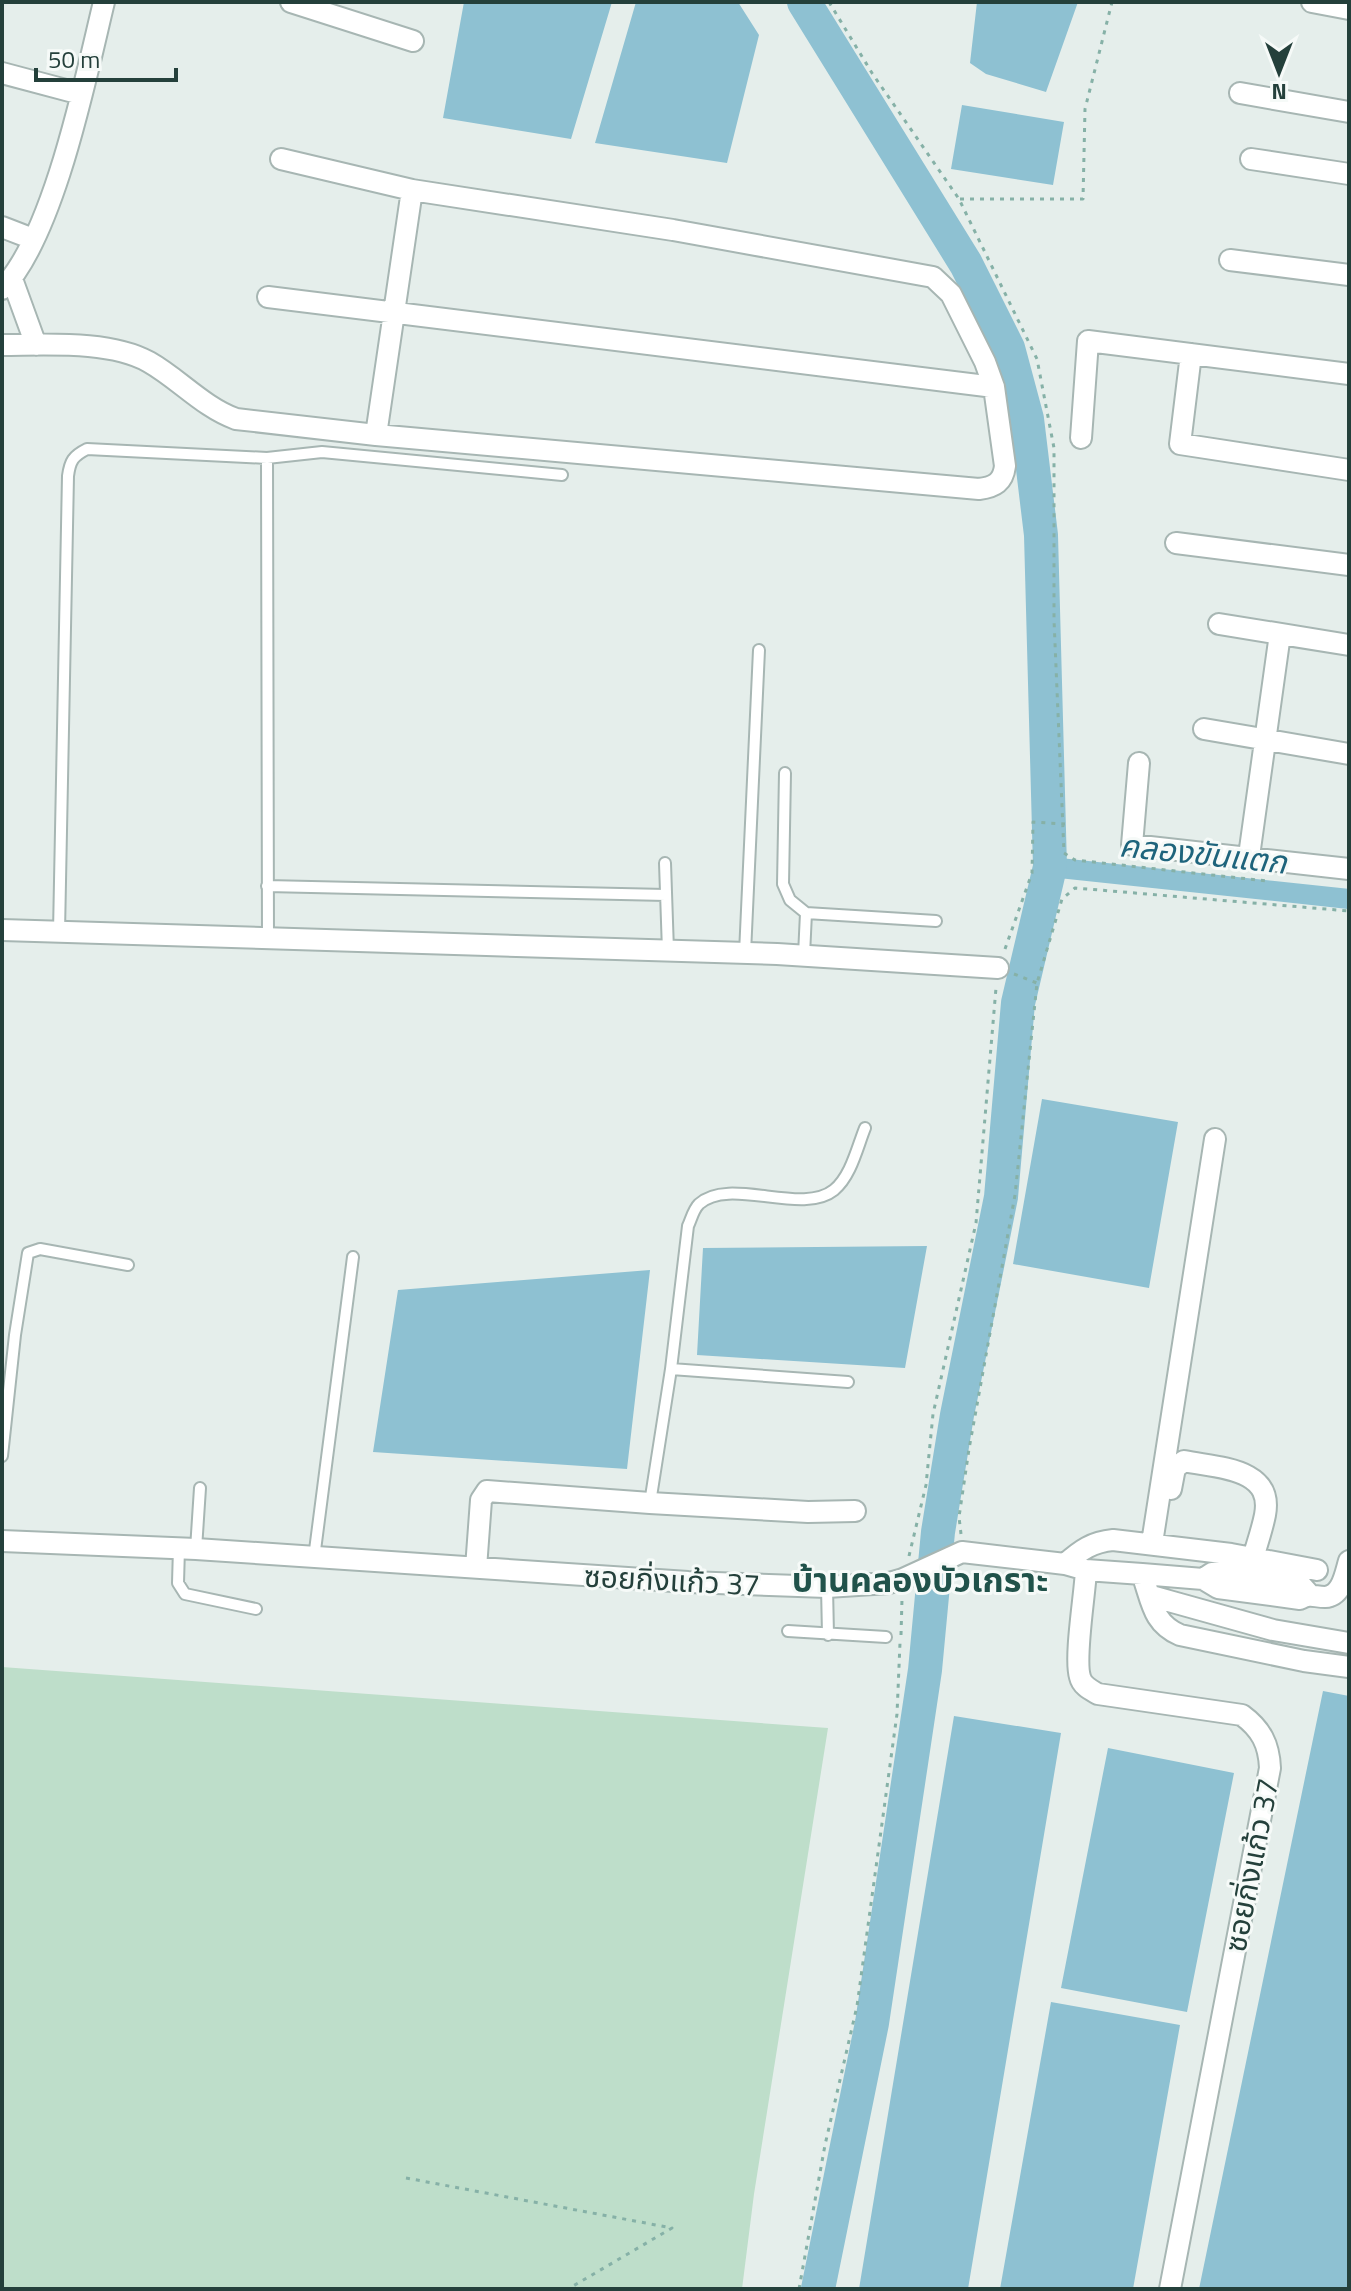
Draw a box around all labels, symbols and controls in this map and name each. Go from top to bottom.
scale bar [36,32,176,82]
north arrow [1239,32,1319,112]
text: 50 m [48,41,100,77]
text: N [1271,75,1287,109]
water label: คลองขันแตก [1117,820,1291,886]
street label: ซอยกิ่งแก้ว 37 [583,1552,761,1608]
district label: บ้านคลองบัวเกราะ [792,1553,1048,1605]
street label: ซอยกิ่งแก้ว 37 [1212,1774,1290,1956]

